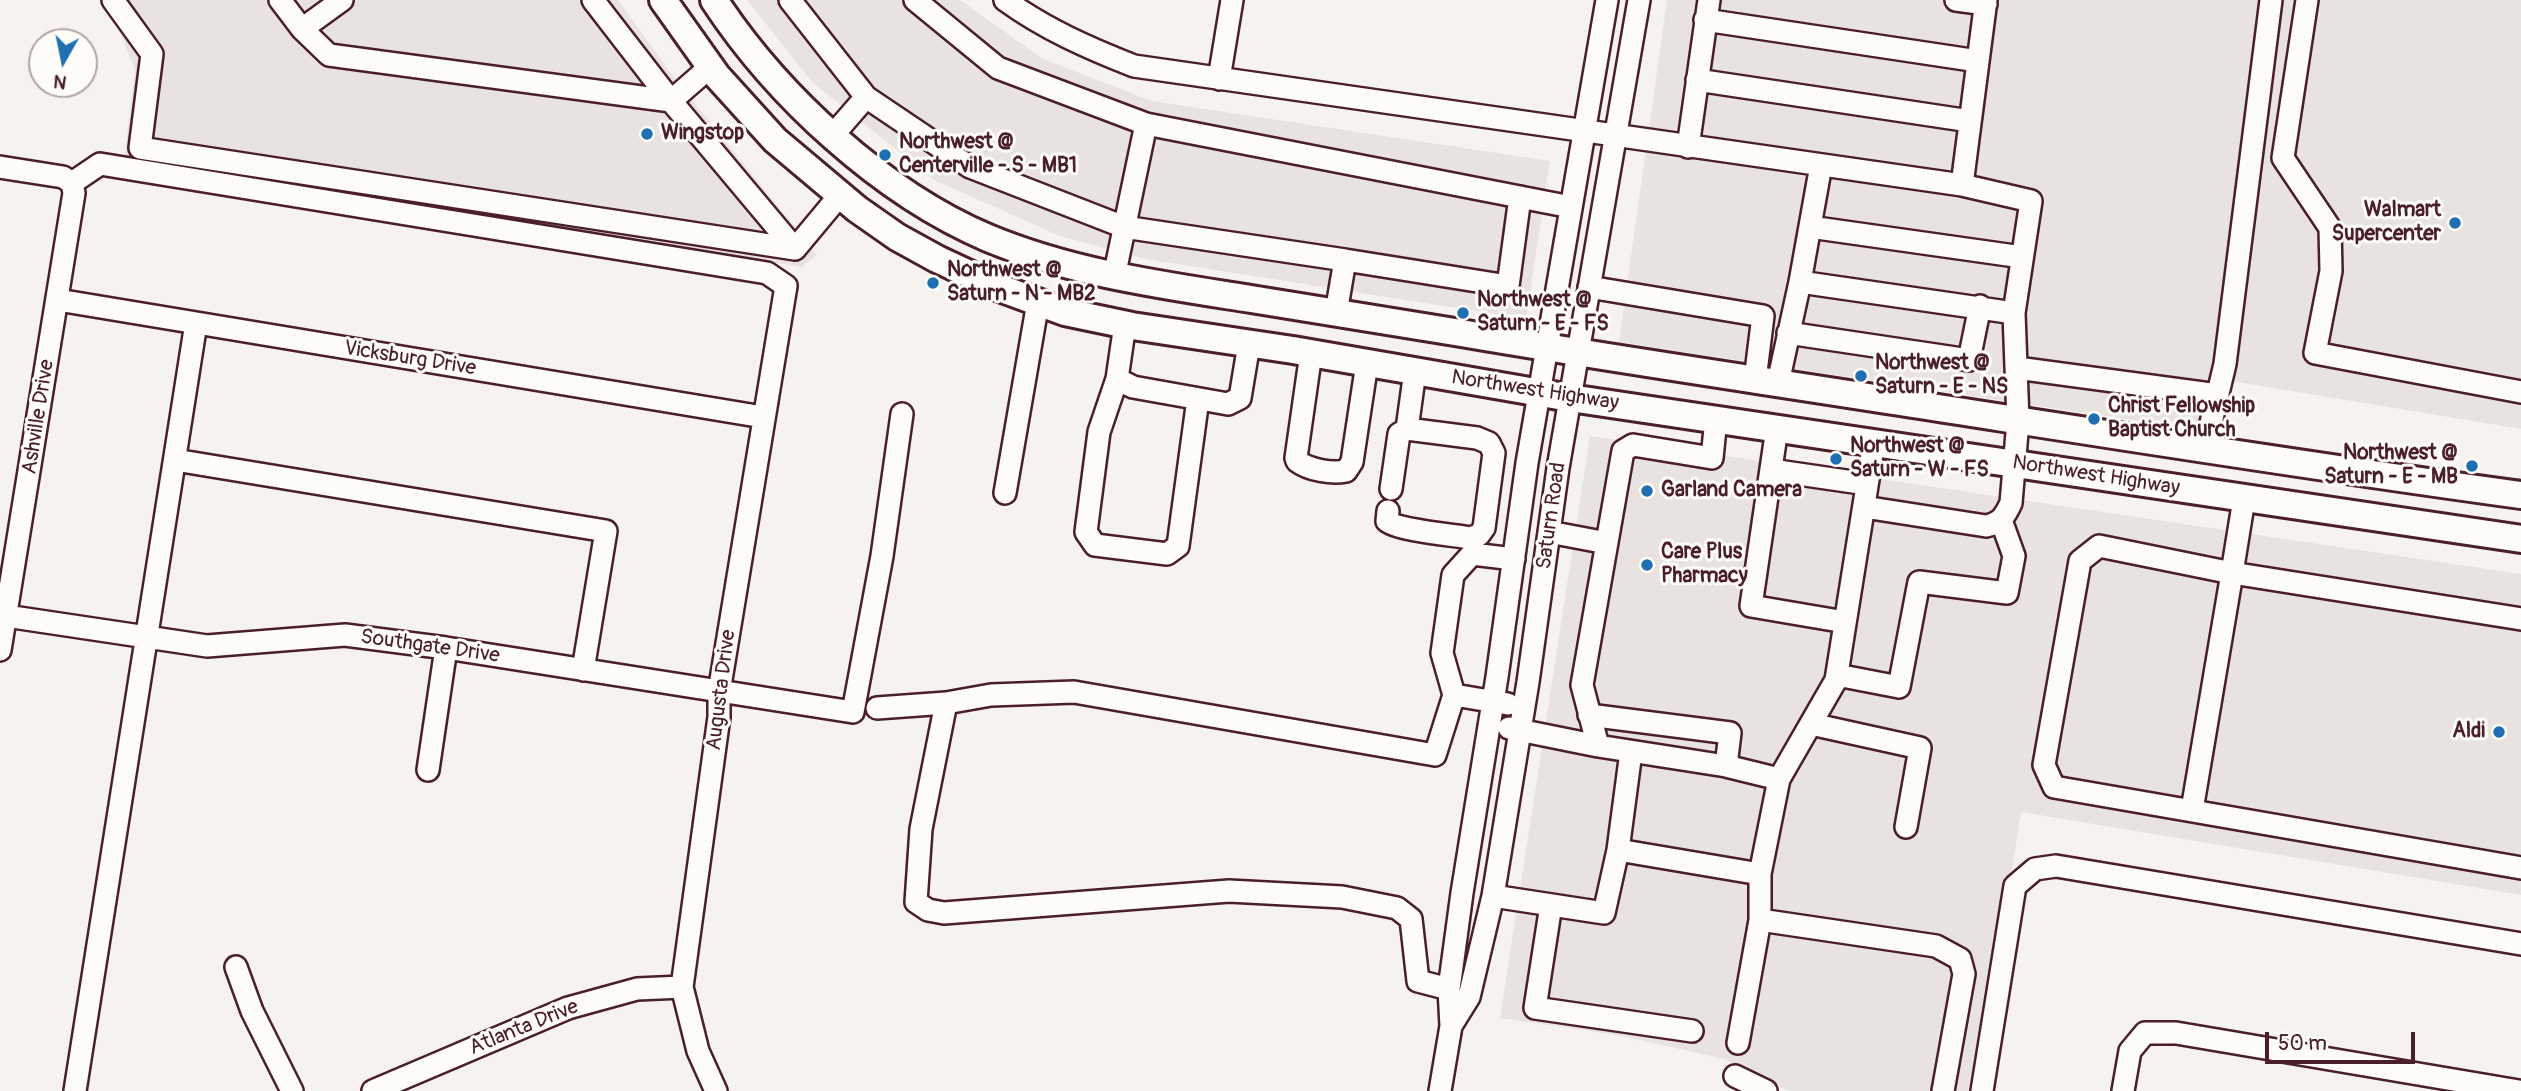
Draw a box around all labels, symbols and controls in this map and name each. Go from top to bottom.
north arrow [28,28,98,98]
text: N [52,69,68,95]
place label: Wingstop [661,121,744,147]
marker: Wingstop [639,126,655,142]
place label: Northwest @ Centerville - S - MB1 [899,130,1077,180]
marker: Northwest @ Centerville - S - MB1 [877,147,893,163]
place label: Walmart Supercenter [2332,198,2441,248]
marker: Walmart Supercenter [2447,215,2463,231]
place label: Northwest @ Saturn - N - MB2 [947,258,1096,308]
marker: Northwest @ Saturn - N - MB2 [925,275,941,291]
place label: Northwest @ Saturn - E - FS [1477,288,1609,338]
marker: Northwest @ Saturn - E - FS [1455,305,1471,321]
street label: Vicksburg Drive [342,336,478,382]
place label: Northwest @ Saturn - E - NS [1875,351,2008,401]
street label: Ashville Drive [17,358,61,476]
street label: Northwest Highway [1450,365,1620,417]
marker: Northwest @ Saturn - E - NS [1853,368,1869,384]
place label: Christ Fellowship Baptist Church [2108,394,2255,444]
marker: Christ Fellowship Baptist Church [2086,411,2102,427]
place label: Northwest @ Saturn - W - FS [1850,434,1989,484]
place label: Northwest @ Saturn - E - MB [2324,441,2458,491]
street label: Northwest Highway [2011,450,2181,502]
marker: Northwest @ Saturn - W - FS [1828,451,1844,467]
marker: Northwest @ Saturn - E - MB [2464,458,2480,474]
street label: Saturn Road [1532,461,1572,571]
place label: Garland Camera [1661,478,1802,504]
marker: Garland Camera [1639,483,1655,499]
place label: Care Plus Pharmacy [1661,540,1748,590]
marker: Care Plus Pharmacy [1639,557,1655,573]
street label: Southgate Drive [359,625,501,669]
street label: Augusta Drive [702,628,742,752]
place label: Aldi [2452,719,2485,745]
marker: Aldi [2491,724,2507,740]
street label: Atlanta Drive [466,995,582,1061]
scale bar [2269,1018,2420,1062]
text: 50 m [2278,1030,2327,1057]

